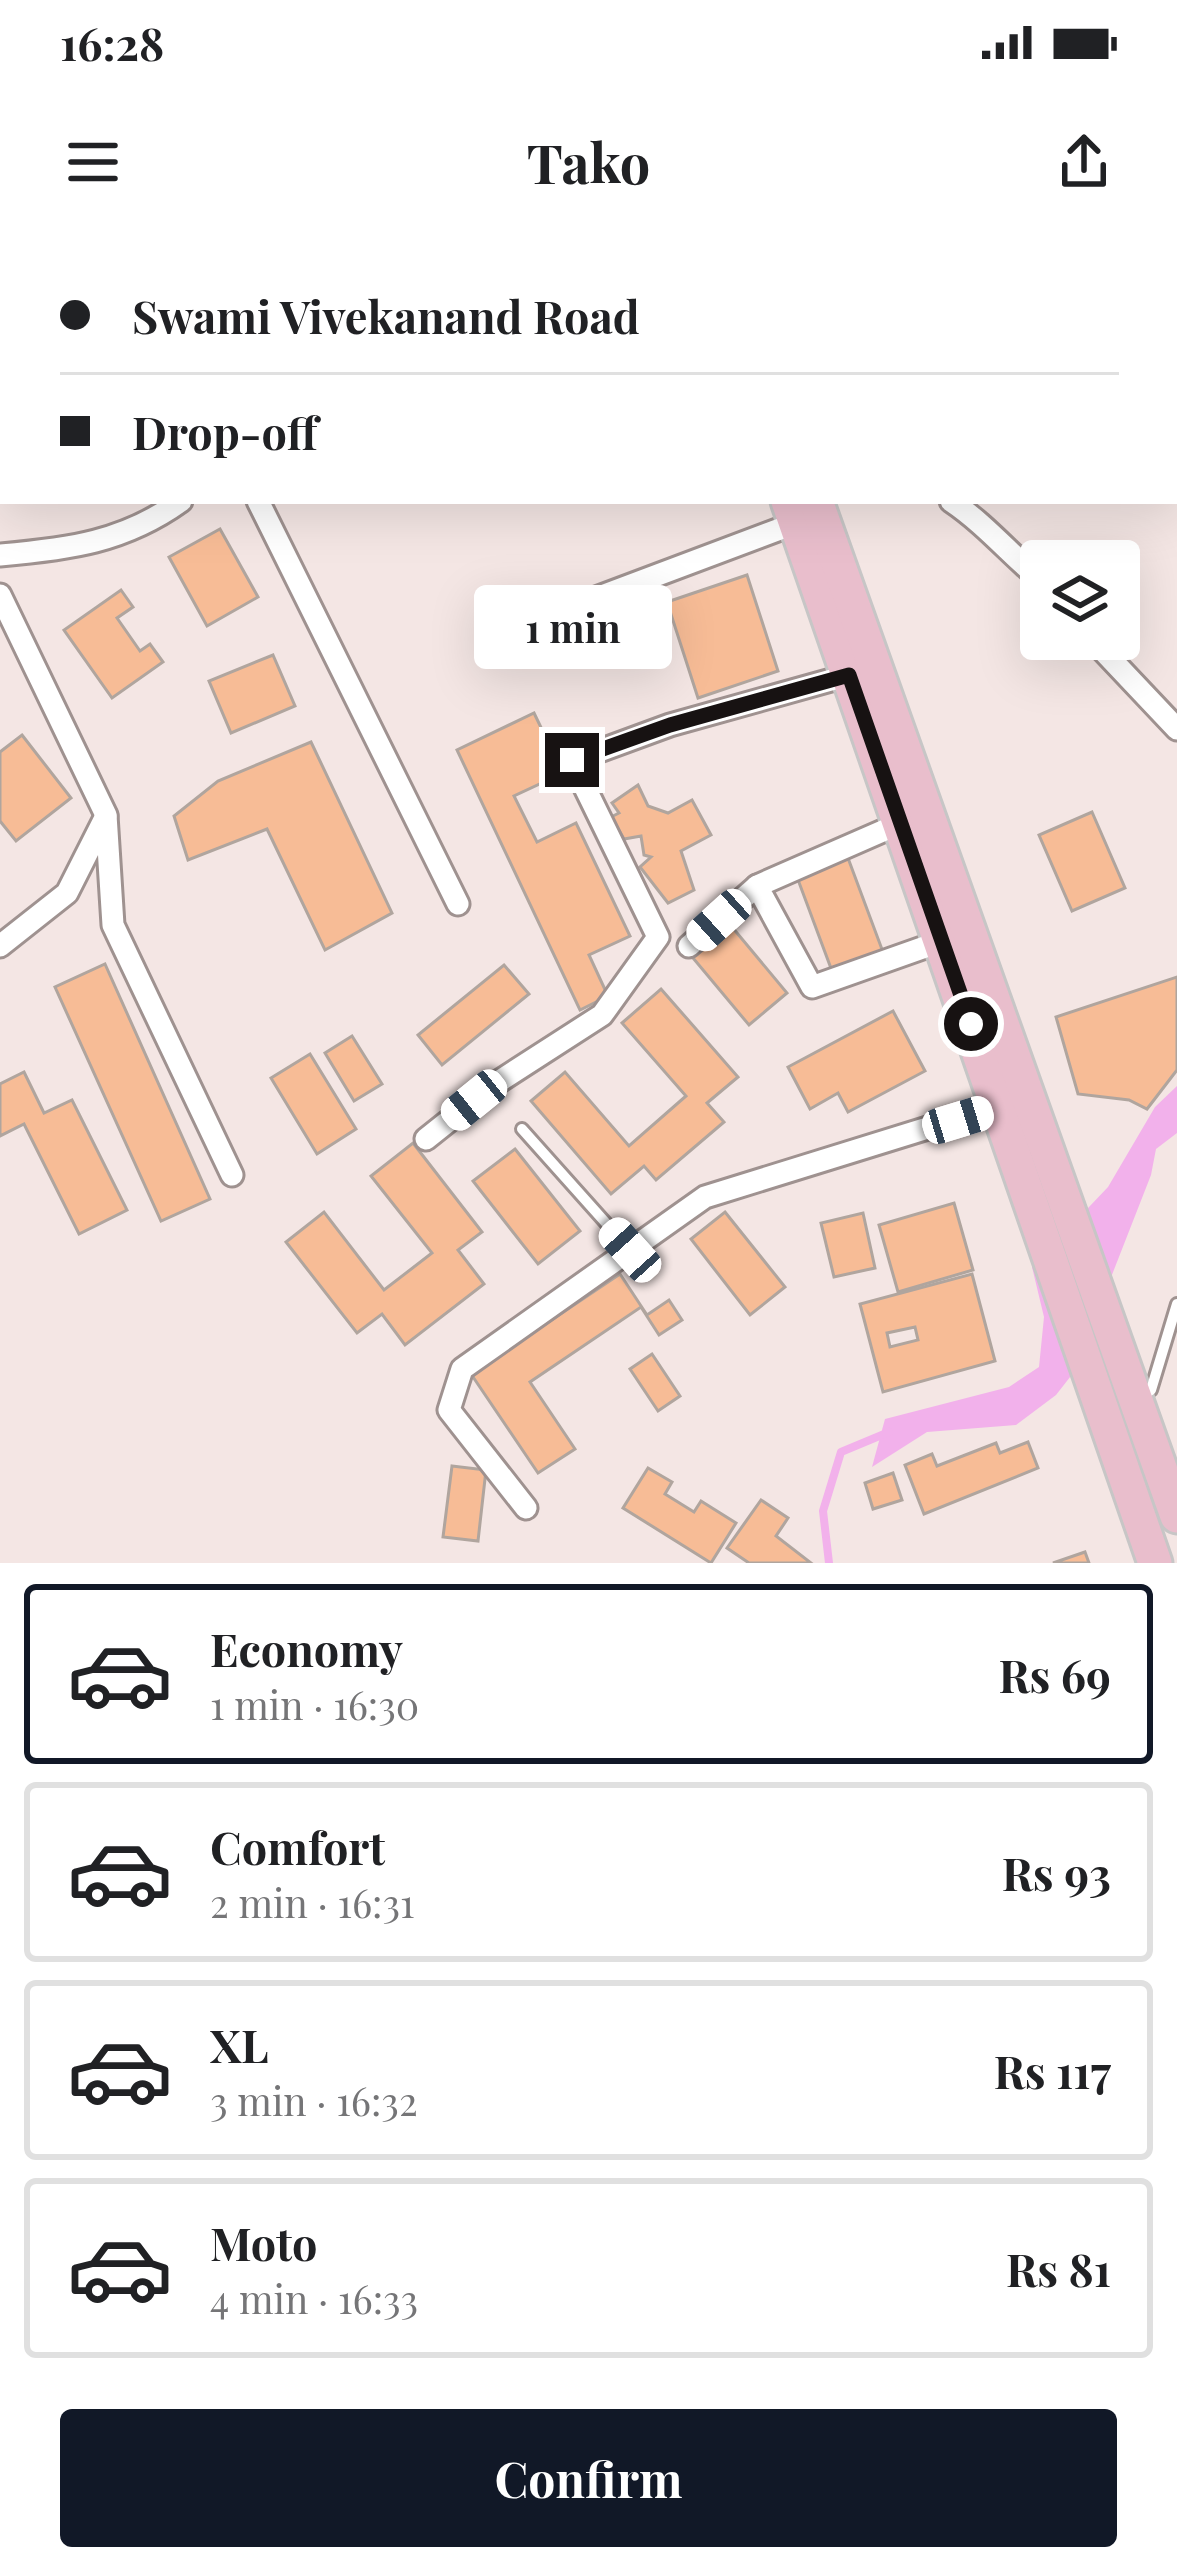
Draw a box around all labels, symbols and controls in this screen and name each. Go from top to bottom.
text: 16:28 [60,12,164,72]
text: Tako [527,126,650,198]
icon: menu [60,129,126,195]
icon: share [1051,129,1117,195]
text: Swami Vivekanand Road [132,285,640,345]
text: Drop-off [132,401,318,461]
map controls [1020,540,1140,660]
button: layers [1020,540,1140,660]
callout: 1 min [473,586,671,670]
text: 1 min [525,601,621,653]
route end [545,733,599,787]
car [680,883,758,957]
route start [944,997,998,1051]
car [435,1063,513,1137]
car [918,1092,998,1148]
car [593,1211,667,1289]
text: Economy [210,1618,403,1678]
icon: car [66,1620,174,1728]
text: Rs 69 [998,1644,1111,1704]
text: 1 min · 16:30 [210,1678,419,1730]
text: Comfort [210,1816,385,1876]
icon: car [66,1818,174,1926]
text: Rs 93 [1002,1842,1111,1902]
text: 2 min · 16:31 [210,1876,414,1928]
text: XL [210,2014,269,2074]
icon: car [66,2016,174,2124]
text: Rs 117 [994,2040,1111,2100]
text: 3 min · 16:32 [210,2074,418,2126]
text: Moto [210,2212,317,2272]
icon: car [66,2214,174,2322]
text: Rs 81 [1006,2238,1111,2298]
text: 4 min · 16:33 [210,2272,418,2324]
button: Confirm [60,2409,1117,2547]

